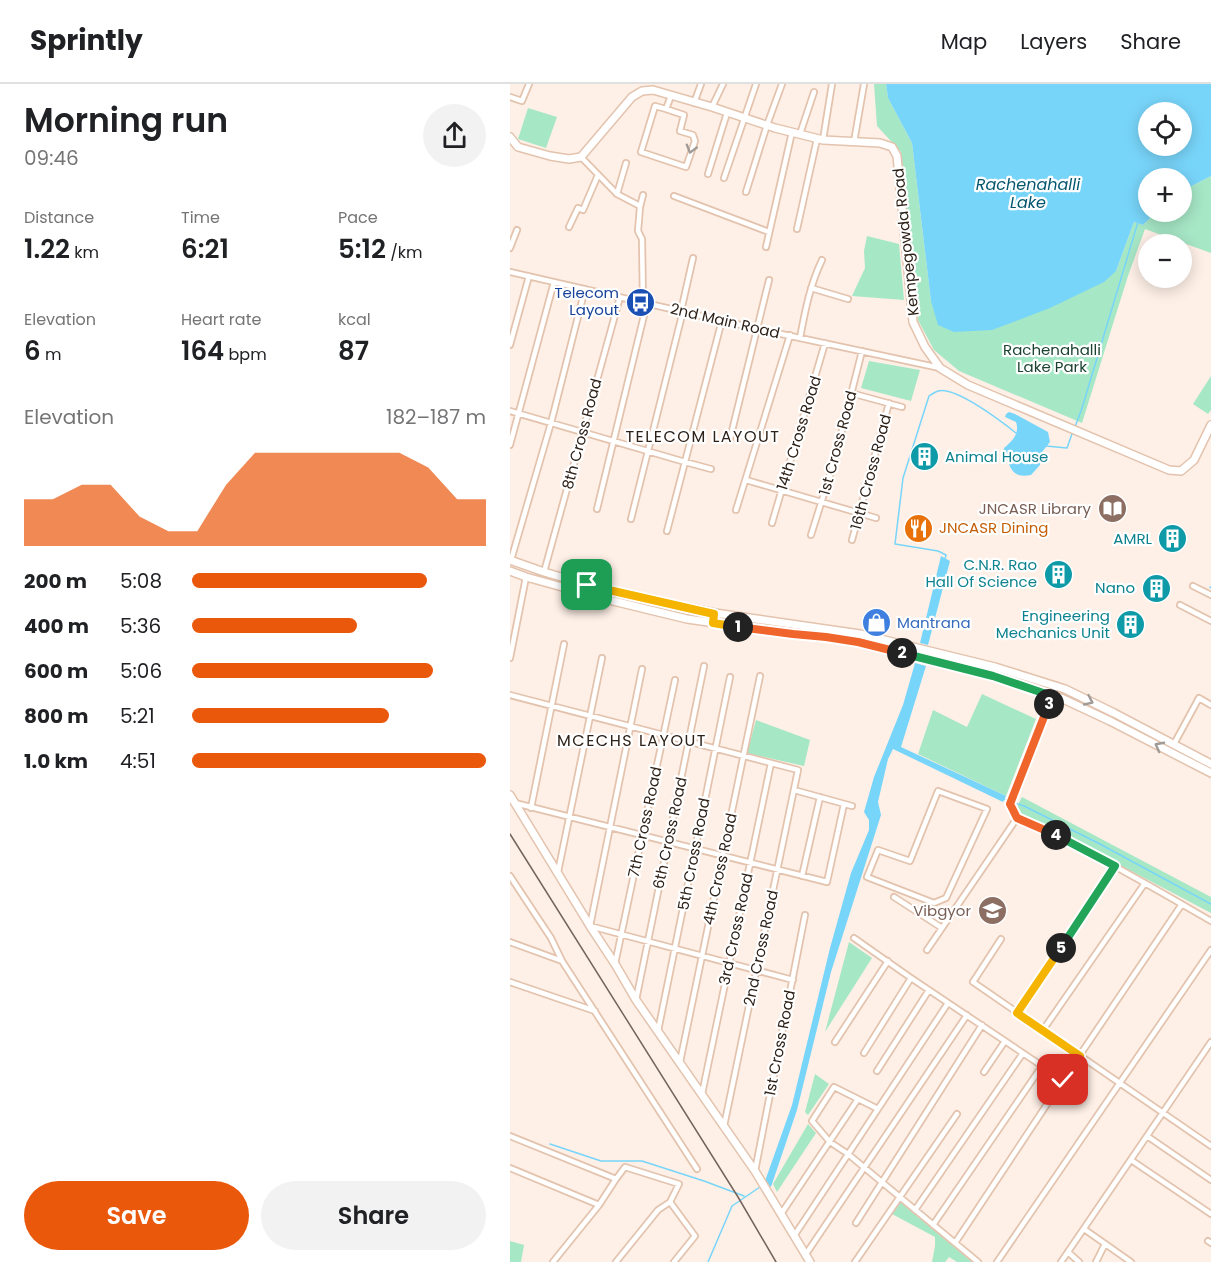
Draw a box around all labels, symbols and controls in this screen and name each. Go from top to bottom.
text: Sprintly [30,21,143,60]
text: Map [941,27,987,56]
text: Layers [1020,27,1087,56]
text: Share [1120,27,1181,56]
text: Morning run [24,97,228,144]
map controls [1138,102,1192,288]
button: locate [1138,102,1192,156]
button: share [423,104,486,167]
one-way arrow [686,143,698,154]
text: 09:46 [24,144,79,172]
street label: Kempegowda Road [887,167,924,317]
button: + [1138,168,1192,222]
water label: Rachenahalli Lake [976,173,1081,214]
text: Distance [24,206,94,229]
text: Time [181,206,220,229]
text: Pace [338,206,378,229]
text: 1.22 [24,231,70,267]
text: 6:21 [181,231,229,267]
text: 5:12 [338,231,386,267]
button: − [1138,234,1192,288]
text: km [70,241,99,264]
text: /km [386,241,423,264]
place label: Telecom Layout [554,282,619,320]
bus stop icon: Telecom Layout [624,286,656,318]
street label: 2nd Main Road [668,298,782,343]
text: Elevation [24,308,96,331]
text: Heart rate [181,308,261,331]
text: kcal [338,308,371,331]
text: 6 [24,333,41,369]
text: 164 [181,333,224,369]
text: 87 [338,333,369,369]
park label: Rachenahalli Lake Park [1003,339,1101,377]
text: m [41,343,61,366]
text: bpm [224,343,267,366]
street label: 14th Cross Road [771,373,826,493]
street label: 8th Cross Road [557,376,606,492]
street label: 1st Cross Road [813,388,862,498]
text: Elevation [24,403,114,431]
text: 182–187 m [386,403,486,431]
street label: 16th Cross Road [845,412,896,532]
district label: TELECOM LAYOUT [625,425,781,448]
building icon: Animal House [908,441,940,473]
place label: Animal House [945,446,1048,467]
library icon: JNCASR Library [1096,493,1128,525]
place label: JNCASR Library [979,498,1092,519]
restaurant icon: JNCASR Dining [902,512,934,544]
place label: JNCASR Dining [939,517,1048,538]
building icon: AMRL [1157,523,1189,555]
place label: AMRL [1113,528,1153,549]
place label: C.N.R. Rao Hall Of Science [925,554,1037,592]
building icon: C.N.R. Rao Hall Of Science [1042,558,1074,590]
pin [561,559,612,610]
text: 200 m [24,567,87,595]
text: 5:08 [120,567,162,595]
icon: arrive [570,568,603,601]
building icon: Nano [1140,572,1172,604]
place label: Nano [1095,577,1135,598]
place label: Engineering Mechanics Unit [996,605,1110,643]
shop icon: Mantrana [860,607,892,639]
building icon: Engineering Mechanics Unit [1115,609,1147,641]
text: 400 m [24,612,89,640]
text: 5:36 [120,612,161,640]
pin: 1 [723,612,753,642]
place label: Mantrana [897,612,971,633]
text: 1 [735,615,741,638]
pin: 2 [887,638,917,668]
text: 2 [897,641,907,664]
text: 600 m [24,657,88,685]
text: 5:06 [120,657,162,685]
pin: 3 [1034,689,1064,719]
text: 3 [1044,692,1054,715]
one-way arrow [1083,694,1094,706]
text: 800 m [24,702,88,730]
text: 5:21 [120,702,155,730]
district label: MCECHS LAYOUT [557,729,707,752]
one-way arrow [1155,742,1165,753]
text: 1.0 km [24,747,88,775]
text: 4:51 [120,747,156,775]
street label: 7th Cross Road [623,765,666,879]
street label: 6th Cross Road [647,775,692,891]
street label: 5th Cross Road [672,796,715,912]
street label: 4th Cross Road [697,811,742,927]
pin: 4 [1041,820,1071,850]
text: 4 [1051,823,1061,846]
street label: 3rd Cross Road [713,871,758,987]
street label: 2nd Cross Road [738,888,783,1008]
school or university icon: Vibgyor [976,895,1008,927]
place label: Vibgyor [913,900,971,921]
pin: 5 [1046,933,1076,963]
text: 5 [1056,936,1066,959]
street label: 1st Cross Road [759,988,800,1098]
pin [1037,1054,1088,1105]
icon: check [1046,1063,1079,1096]
button: Save [24,1181,249,1250]
button: Share [261,1181,486,1250]

